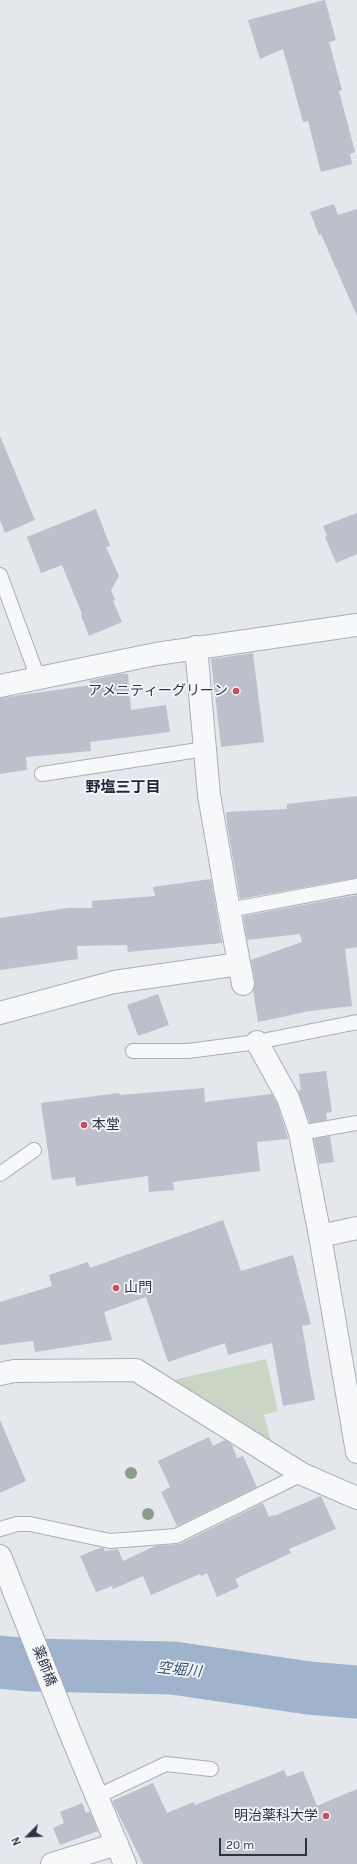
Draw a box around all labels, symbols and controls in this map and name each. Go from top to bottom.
place label: アメニティーグリーン [88,683,228,699]
marker: アメニティーグリーン [231,686,241,696]
district label: 野塩三丁目 [86,779,160,797]
place label: 本堂 [92,1117,120,1133]
marker: 本堂 [79,1120,89,1130]
place label: 山門 [124,1280,152,1296]
marker: 山門 [111,1283,121,1293]
street label: 薬師橋 [29,1643,59,1689]
water label: 空堀川 [156,1659,202,1681]
place label: 明治薬科大学 [234,1808,318,1824]
marker: 明治薬科大学 [321,1811,331,1821]
north arrow [8,1816,48,1856]
scale bar [221,1830,309,1856]
text: N [9,1835,24,1847]
text: 20 m [226,1838,254,1852]

